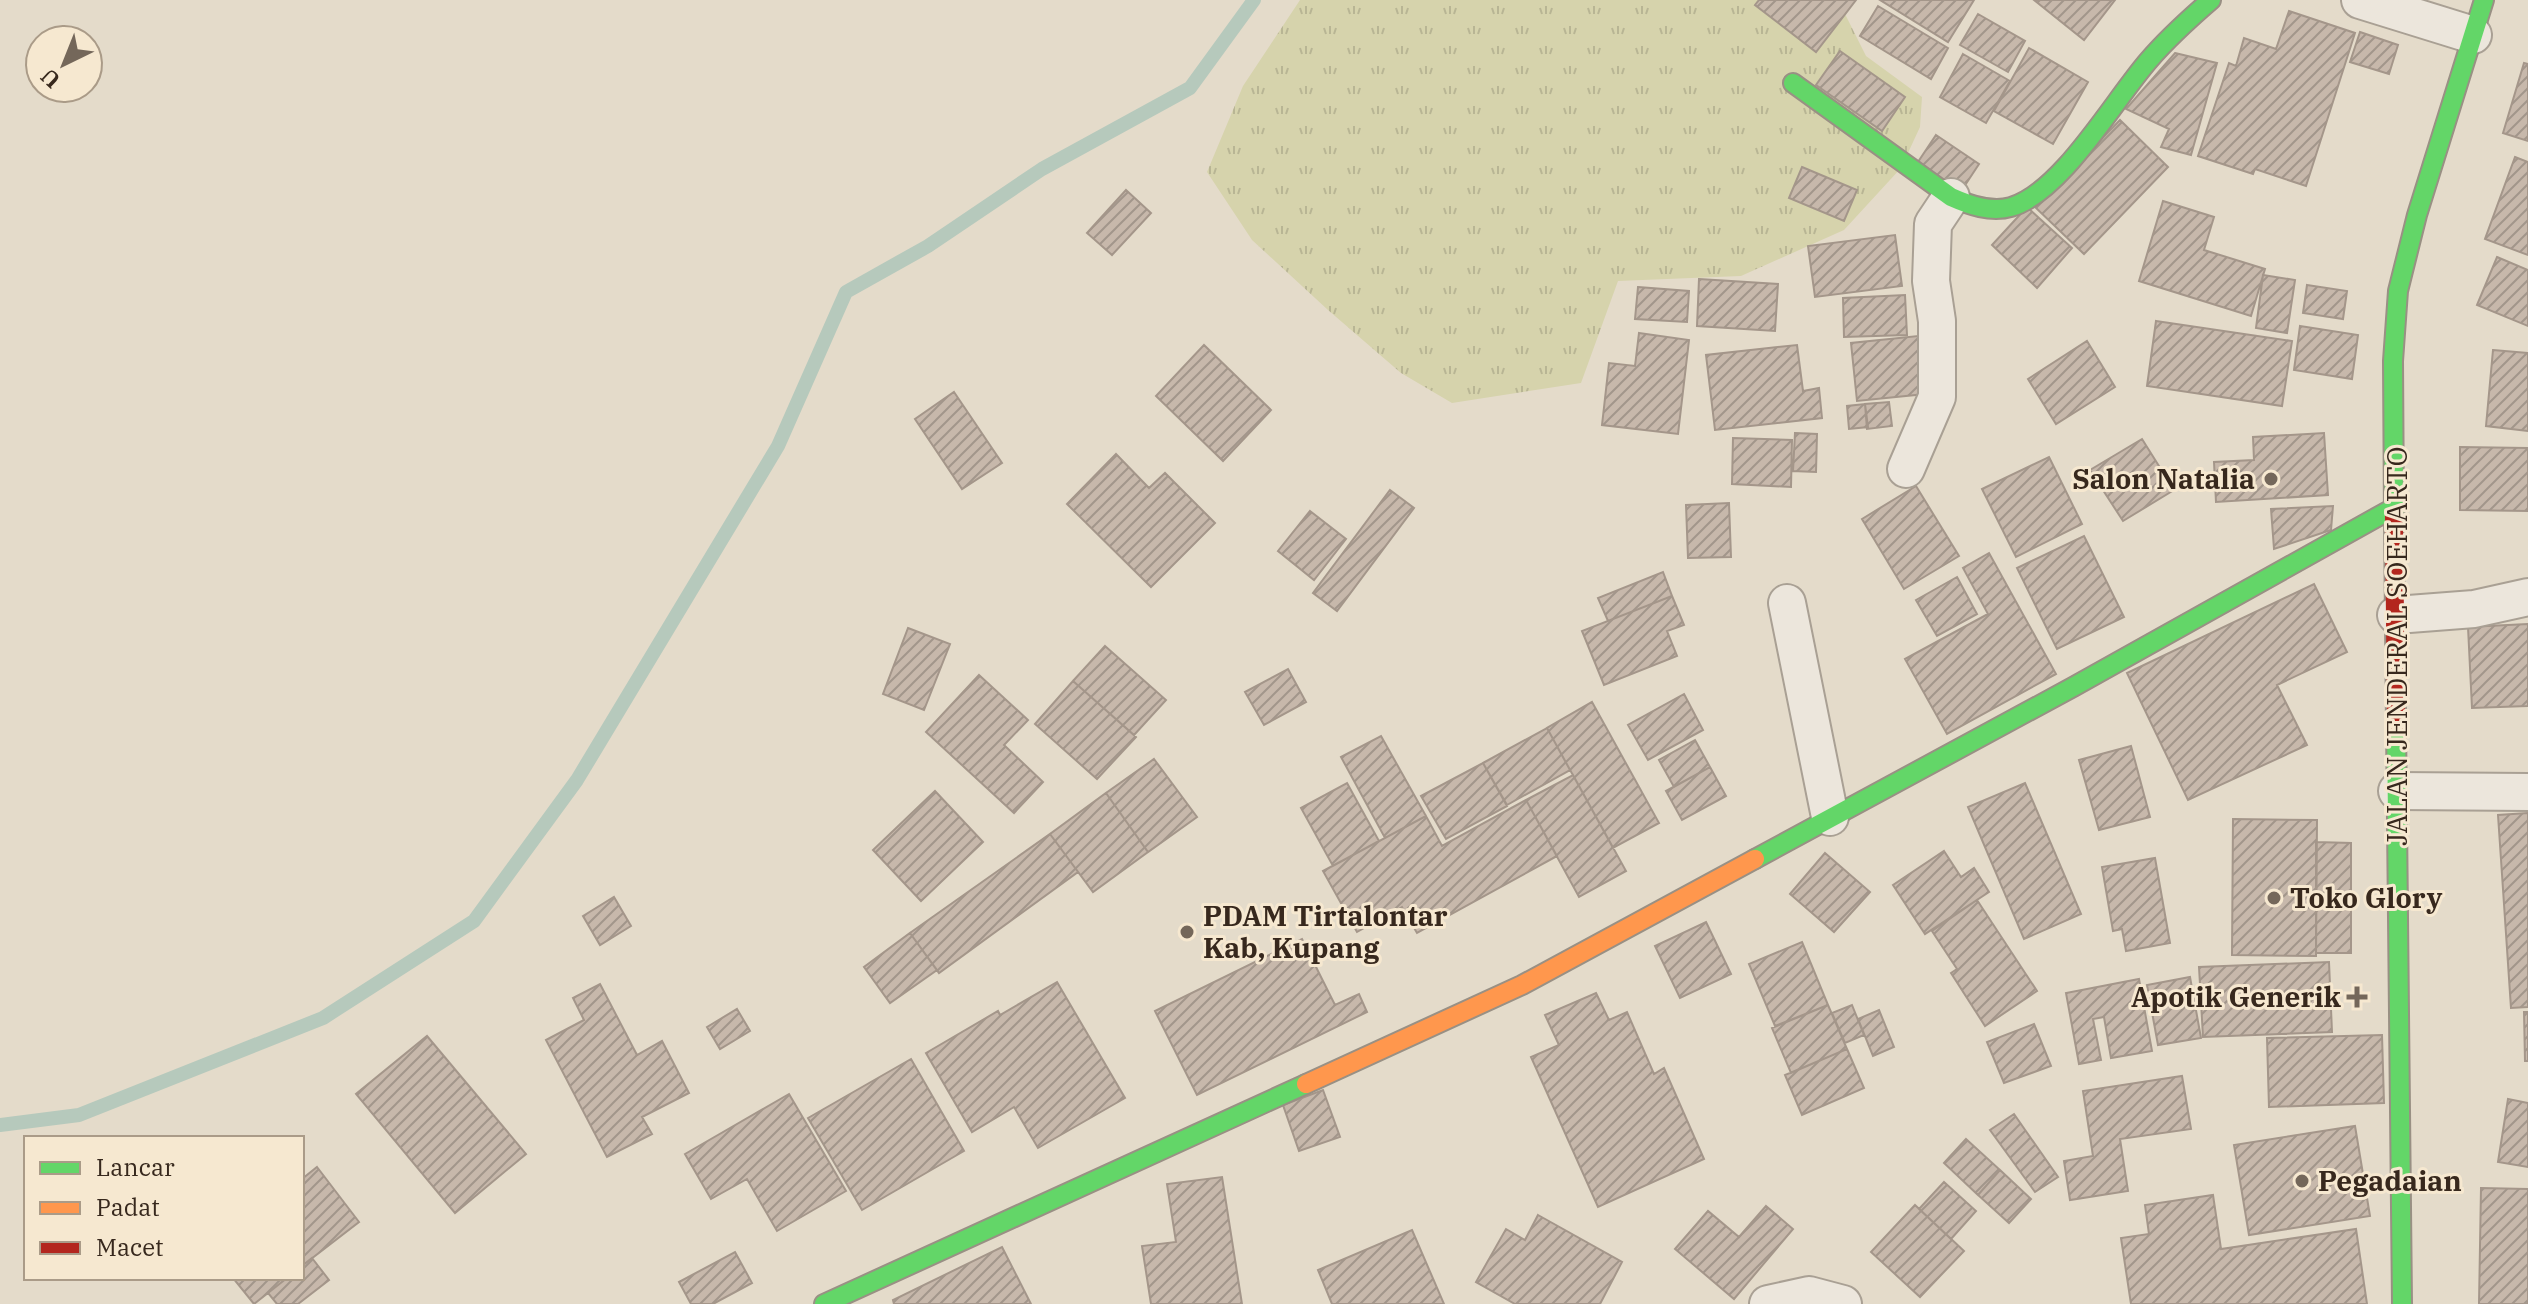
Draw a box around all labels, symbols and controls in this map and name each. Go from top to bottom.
north arrow [24,24,104,104]
text: U [34,63,66,95]
street label: JALAN JENDERAL SOEHARTO [2378,446,2415,846]
place label: Salon Natalia [2072,460,2255,497]
marker: Salon Natalia [2262,470,2280,488]
place label: Toko Glory [2290,879,2442,916]
marker: Toko Glory [2265,889,2283,907]
place label: PDAM Tirtalontar Kab, Kupang [1203,897,1448,966]
marker: PDAM Tirtalontar Kab, Kupang [1178,923,1196,941]
place label: Apotik Generik [2131,978,2342,1015]
marker: Apotik Generik [2348,988,2366,1006]
legend [24,1136,304,1280]
text: Lancar [96,1151,175,1183]
place label: Pegadaian [2318,1162,2462,1199]
marker: Pegadaian [2293,1172,2311,1190]
text: Padat [96,1191,160,1223]
text: Macet [96,1231,164,1263]

